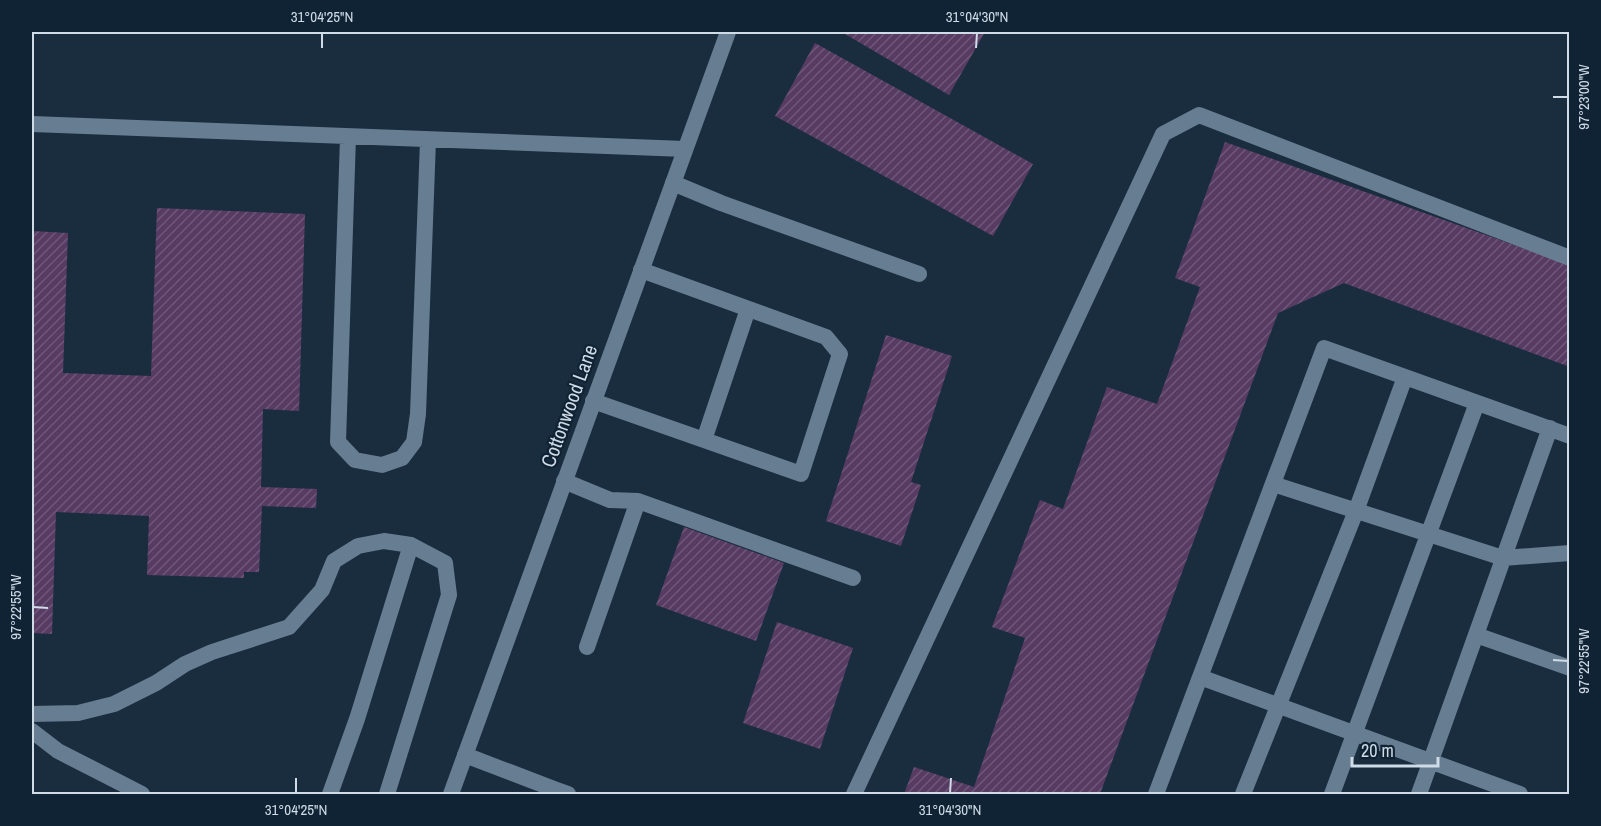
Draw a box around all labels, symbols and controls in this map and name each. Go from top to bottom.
text: 31°04'25"N [291,6,353,27]
text: 31°04'30"N [946,6,1008,27]
text: 97°23'00"W [1573,64,1594,130]
street label: Cottonwood Lane [534,341,603,471]
text: 97°22'55"W [5,574,26,640]
text: 97°22'55"W [1573,628,1594,694]
scale bar [1352,730,1438,768]
text: 20 m [1361,738,1394,763]
text: 31°04'25"N [265,799,327,820]
text: 31°04'30"N [919,799,981,820]

